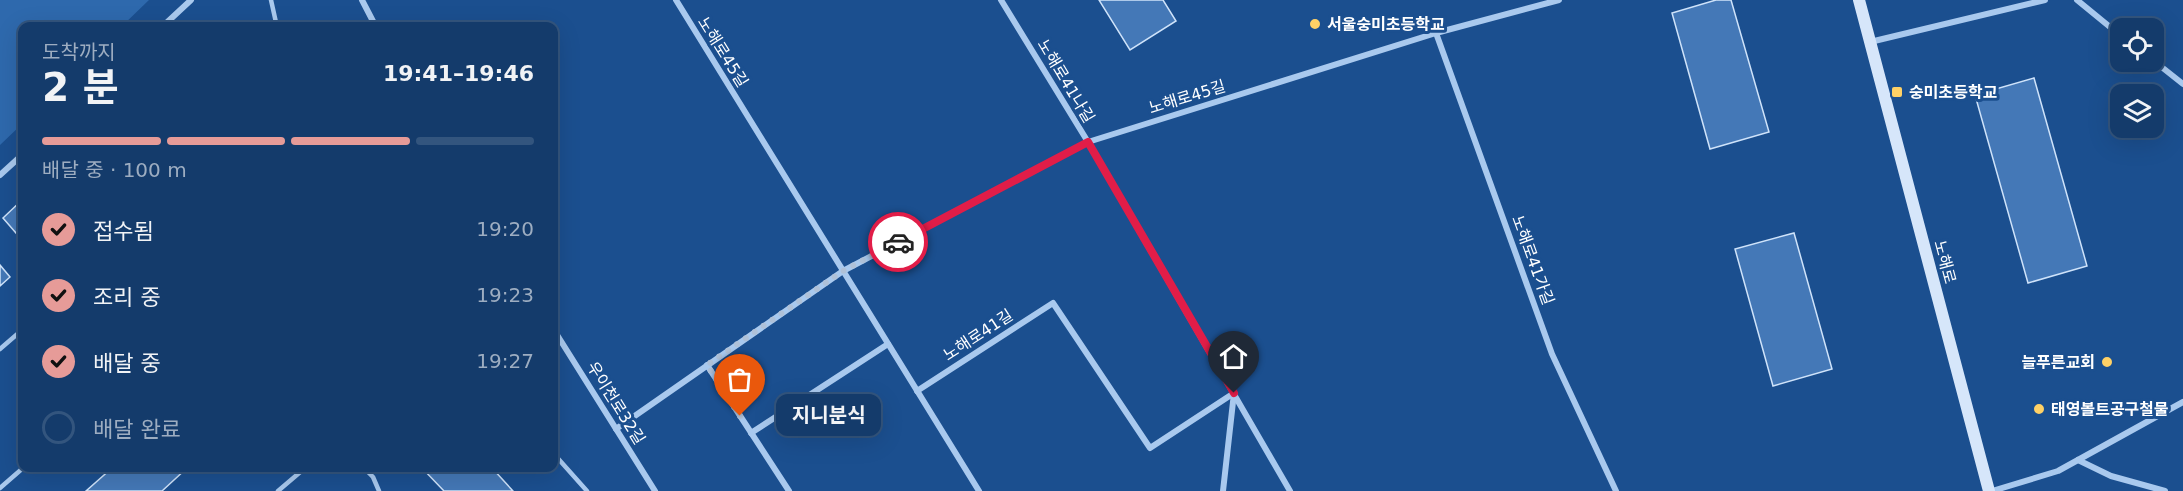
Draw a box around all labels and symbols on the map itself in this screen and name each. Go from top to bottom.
street label: 노해로45길 [694,13,752,91]
place label: 서울숭미초등학교 [1327,15,1445,34]
marker: 서울숭미초등학교 [1308,17,1322,31]
street label: 노해로41나길 [1034,36,1098,126]
street label: 노해로45길 [1146,76,1228,118]
place label: 숭미초등학교 [1909,83,1998,102]
marker: 숭미초등학교 [1890,85,1904,99]
courier [868,212,928,272]
street label: 노해로41가길 [1508,213,1558,307]
street label: 노해로 [1930,238,1960,286]
street label: 노해로41길 [940,305,1016,365]
pin [1208,331,1259,393]
place label: 늘푸른교회 [2021,353,2095,372]
pin [714,354,765,416]
marker: 늘푸른교회 [2100,355,2114,369]
street label: 우이천로32길 [583,358,649,448]
callout: 지니분식 [776,395,881,437]
place label: 태영볼트공구철물 [2051,400,2169,419]
marker: 태영볼트공구철물 [2032,402,2046,416]

